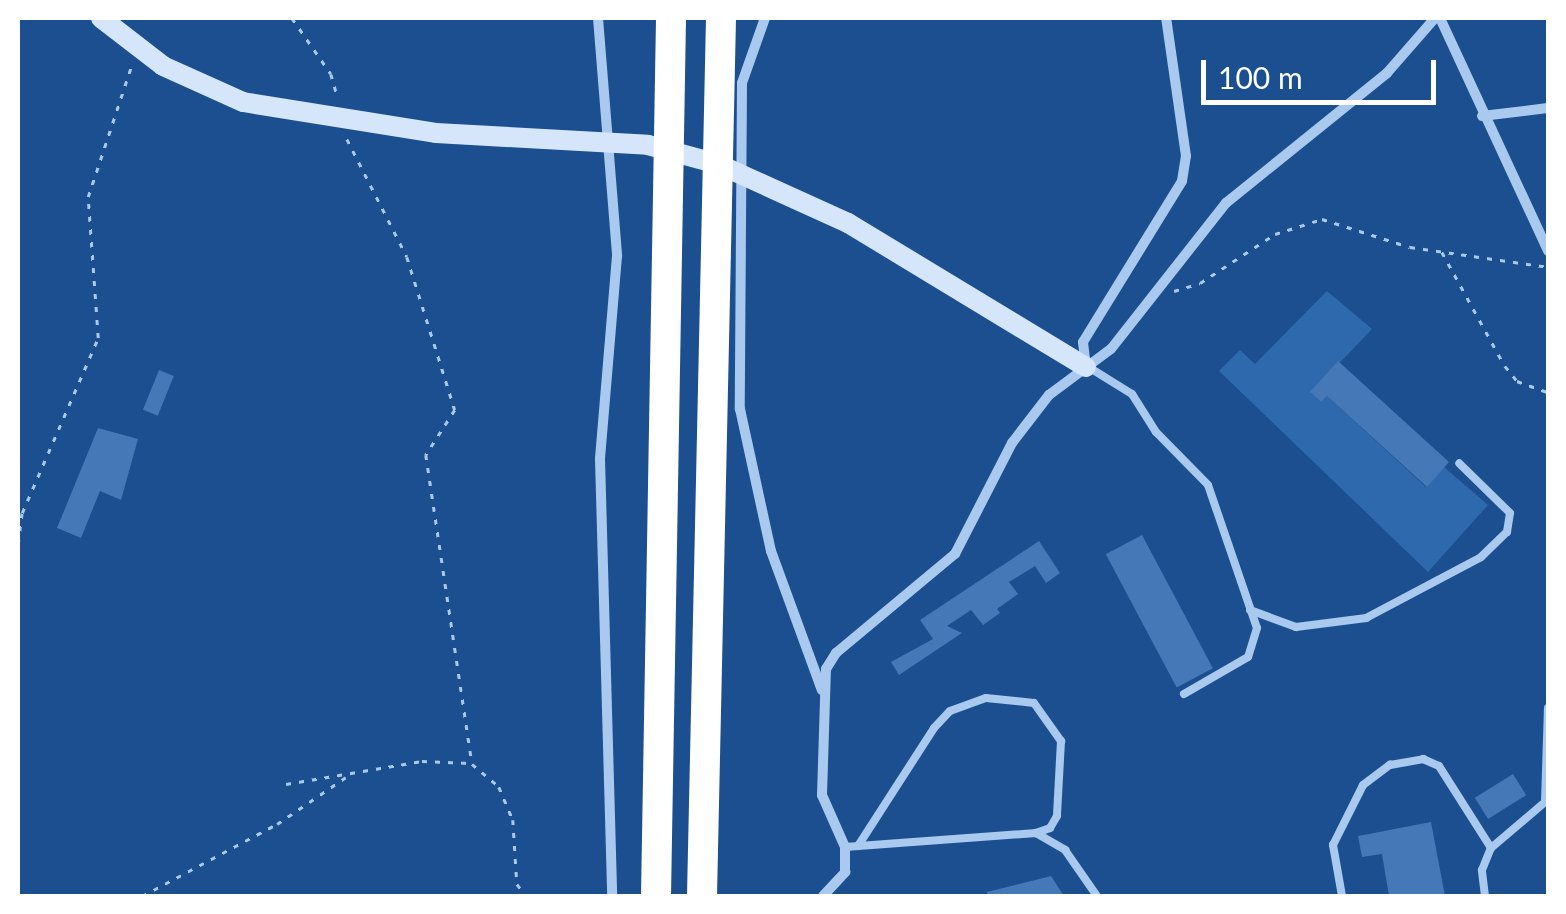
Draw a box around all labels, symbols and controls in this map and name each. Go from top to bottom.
scale bar [1206,40,1441,102]
text: 100 m [1218,59,1303,95]

